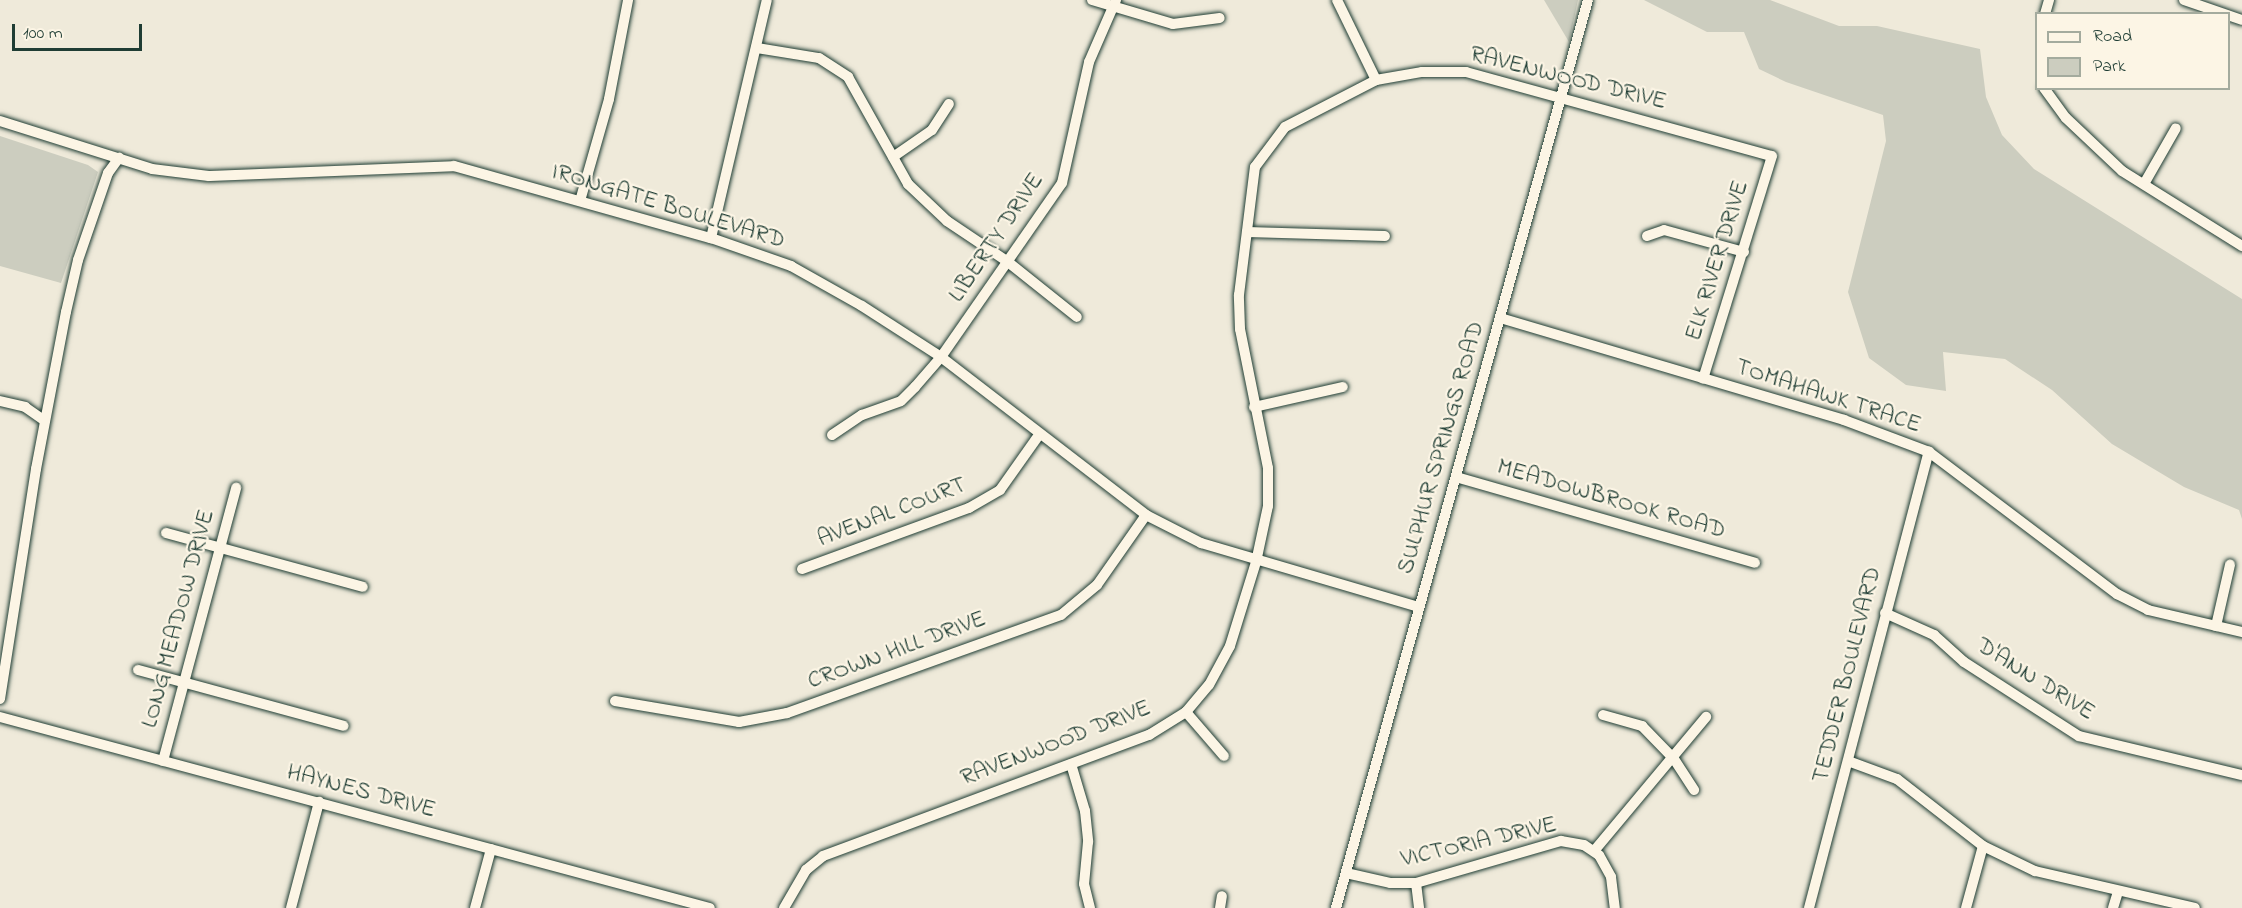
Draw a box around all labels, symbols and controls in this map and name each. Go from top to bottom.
scale bar [15,12,146,50]
legend [2035,12,2230,90]
text: 100 m [23,21,63,47]
text: Road [2093,24,2132,50]
street label: RAVENWOOD DRIVE [1467,41,1669,117]
text: Park [2093,54,2126,80]
street label: IRONGATE BOULEVARD [548,158,788,256]
street label: LIBERTY DRIVE [943,168,1051,308]
street label: ELK RIVER DRIVE [1680,177,1756,345]
street label: SULPHUR SPRINGS ROAD [1392,318,1492,578]
street label: TOMAHAWK TRACE [1732,353,1924,441]
street label: MEADOWBROOK ROAD [1493,454,1729,546]
street label: AVENAL COURT [814,471,970,555]
street label: LONG MEADOW DRIVE [136,507,222,731]
street label: TEDDER BOULEVARD [1807,564,1889,786]
street label: CROWN HILL DRIVE [804,605,990,697]
street label: D'ANN DRIVE [1970,632,2100,728]
street label: RAVENWOOD DRIVE [957,694,1155,794]
street label: HAYNES DRIVE [283,758,439,826]
street label: VICTORIA DRIVE [1398,811,1560,875]

